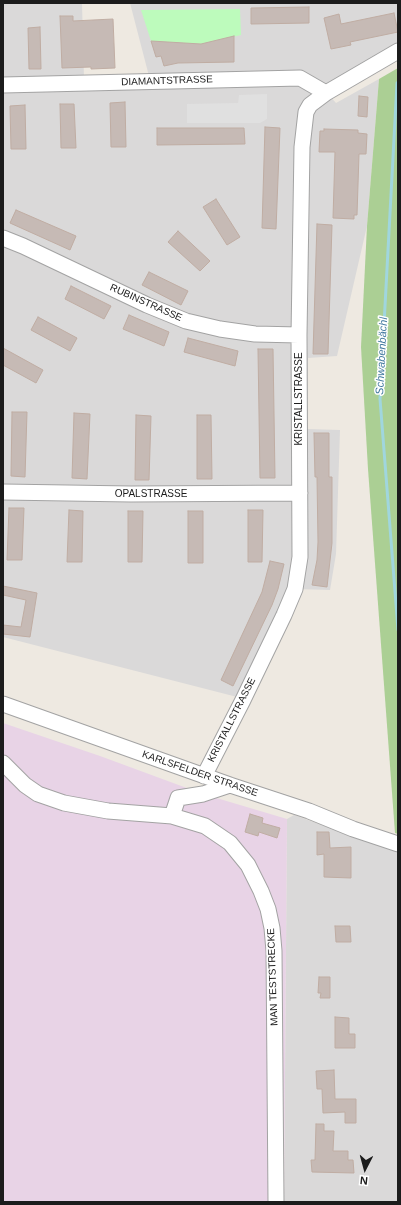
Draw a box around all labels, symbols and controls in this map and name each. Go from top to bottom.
street label: DIAMANTSTRASSE [121,73,213,89]
street label: RUBINSTRASSE [108,282,184,324]
water label: Schwabenbächl [373,317,391,395]
street label: KRISTALLSTRASSE [293,352,305,446]
street label: OPALSTRASSE [115,488,187,500]
street label: KRISTALLSTRASSE [206,676,258,764]
street label: KARLSFELDER STRASSE [141,749,259,799]
street label: MAN TESTSTRECKE [265,928,281,1026]
north arrow [345,1149,385,1189]
text: N [359,1175,368,1187]

